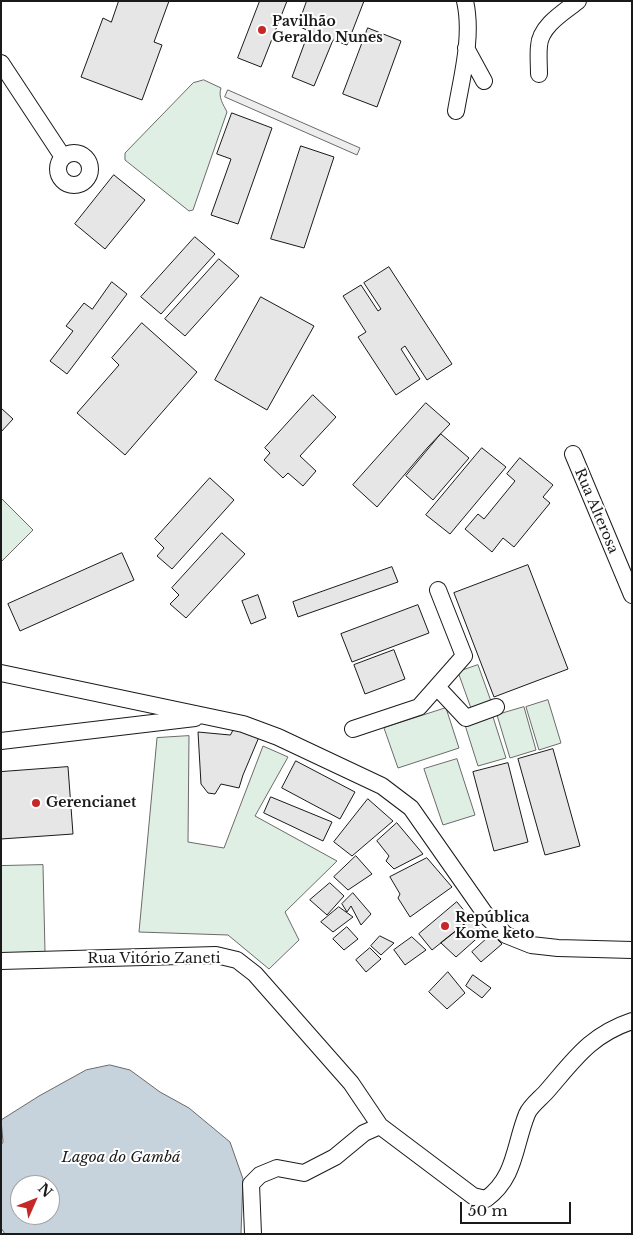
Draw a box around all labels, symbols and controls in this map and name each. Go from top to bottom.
place label: Pavilhão Geraldo Nunes [272,14,383,46]
marker: Pavilhão Geraldo Nunes [256,24,268,36]
street label: Rua Alterosa [571,466,621,556]
place label: Gerencianet [46,795,136,811]
marker: Gerencianet [30,797,42,809]
place label: República Kome keto [455,910,534,942]
marker: República Kome keto [439,920,451,932]
street label: Rua Vitório Zaneti [87,951,221,967]
water label: Lagoa do Gambá [61,1149,181,1167]
north arrow [10,1175,60,1225]
text: N [34,1179,56,1201]
scale bar [463,1192,574,1224]
text: 50 m [468,1201,508,1220]

